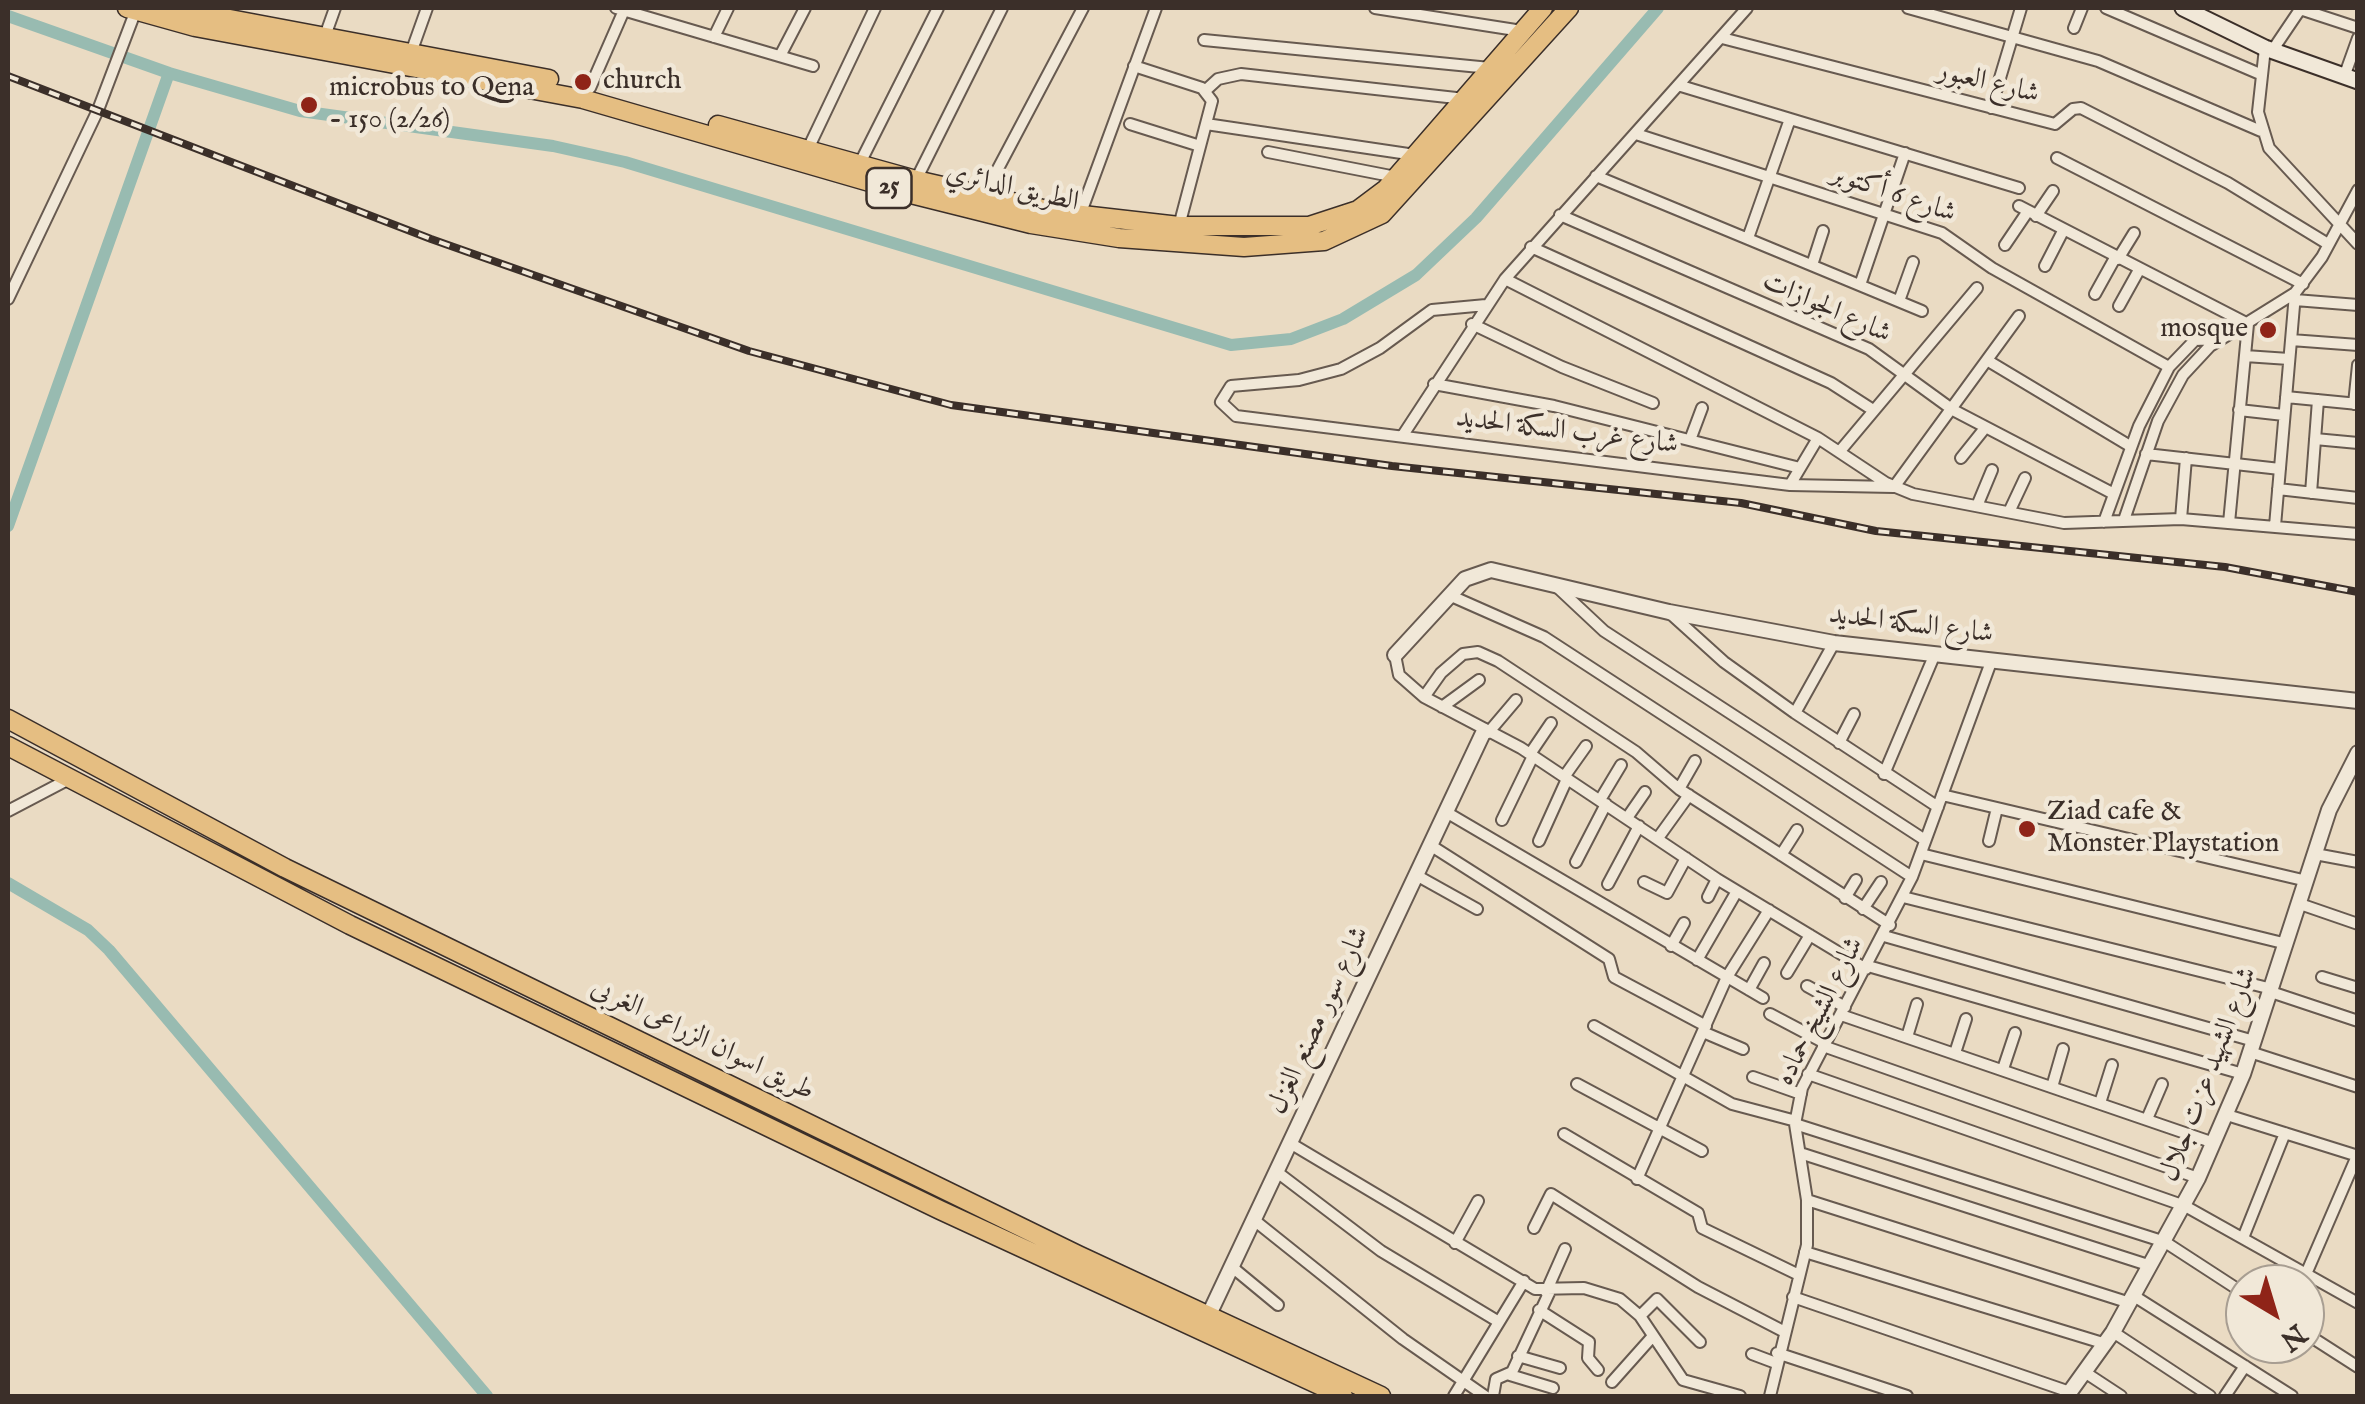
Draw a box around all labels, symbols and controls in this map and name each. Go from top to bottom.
street label: شارع العبور [1934,55,2042,113]
place label: church [603,65,681,99]
marker: church [572,71,594,93]
place label: microbus to Qena - 150 (2/26) [329,72,534,138]
marker: microbus to Qena - 150 (2/26) [298,94,320,116]
street label: الطريق الدائري [942,157,1082,221]
street label: شارع 6 أكتوبر [1826,158,1960,232]
road number: 25 [866,168,912,208]
street label: شارع الجوازات [1756,266,1896,352]
place label: mosque [2160,313,2248,347]
marker: mosque [2257,319,2279,341]
street label: شارع غرب السكة الحديد [1454,403,1680,463]
street label: شارع السكة الحديد [1827,599,1995,653]
place label: Ziad cafe & Monster Playstation [2047,796,2280,862]
marker: Ziad cafe & Monster Playstation [2016,818,2038,840]
street label: شارع سور مصنع الغزل [1262,922,1378,1120]
street label: شارع الشيخ حماده [1769,932,1873,1092]
street label: شارع الشهيد عزت جلال [2154,963,2266,1187]
street label: طريق اسوان الزراعى الغربى [585,972,819,1110]
north arrow [2225,1264,2325,1364]
text: N [2272,1315,2313,1358]

